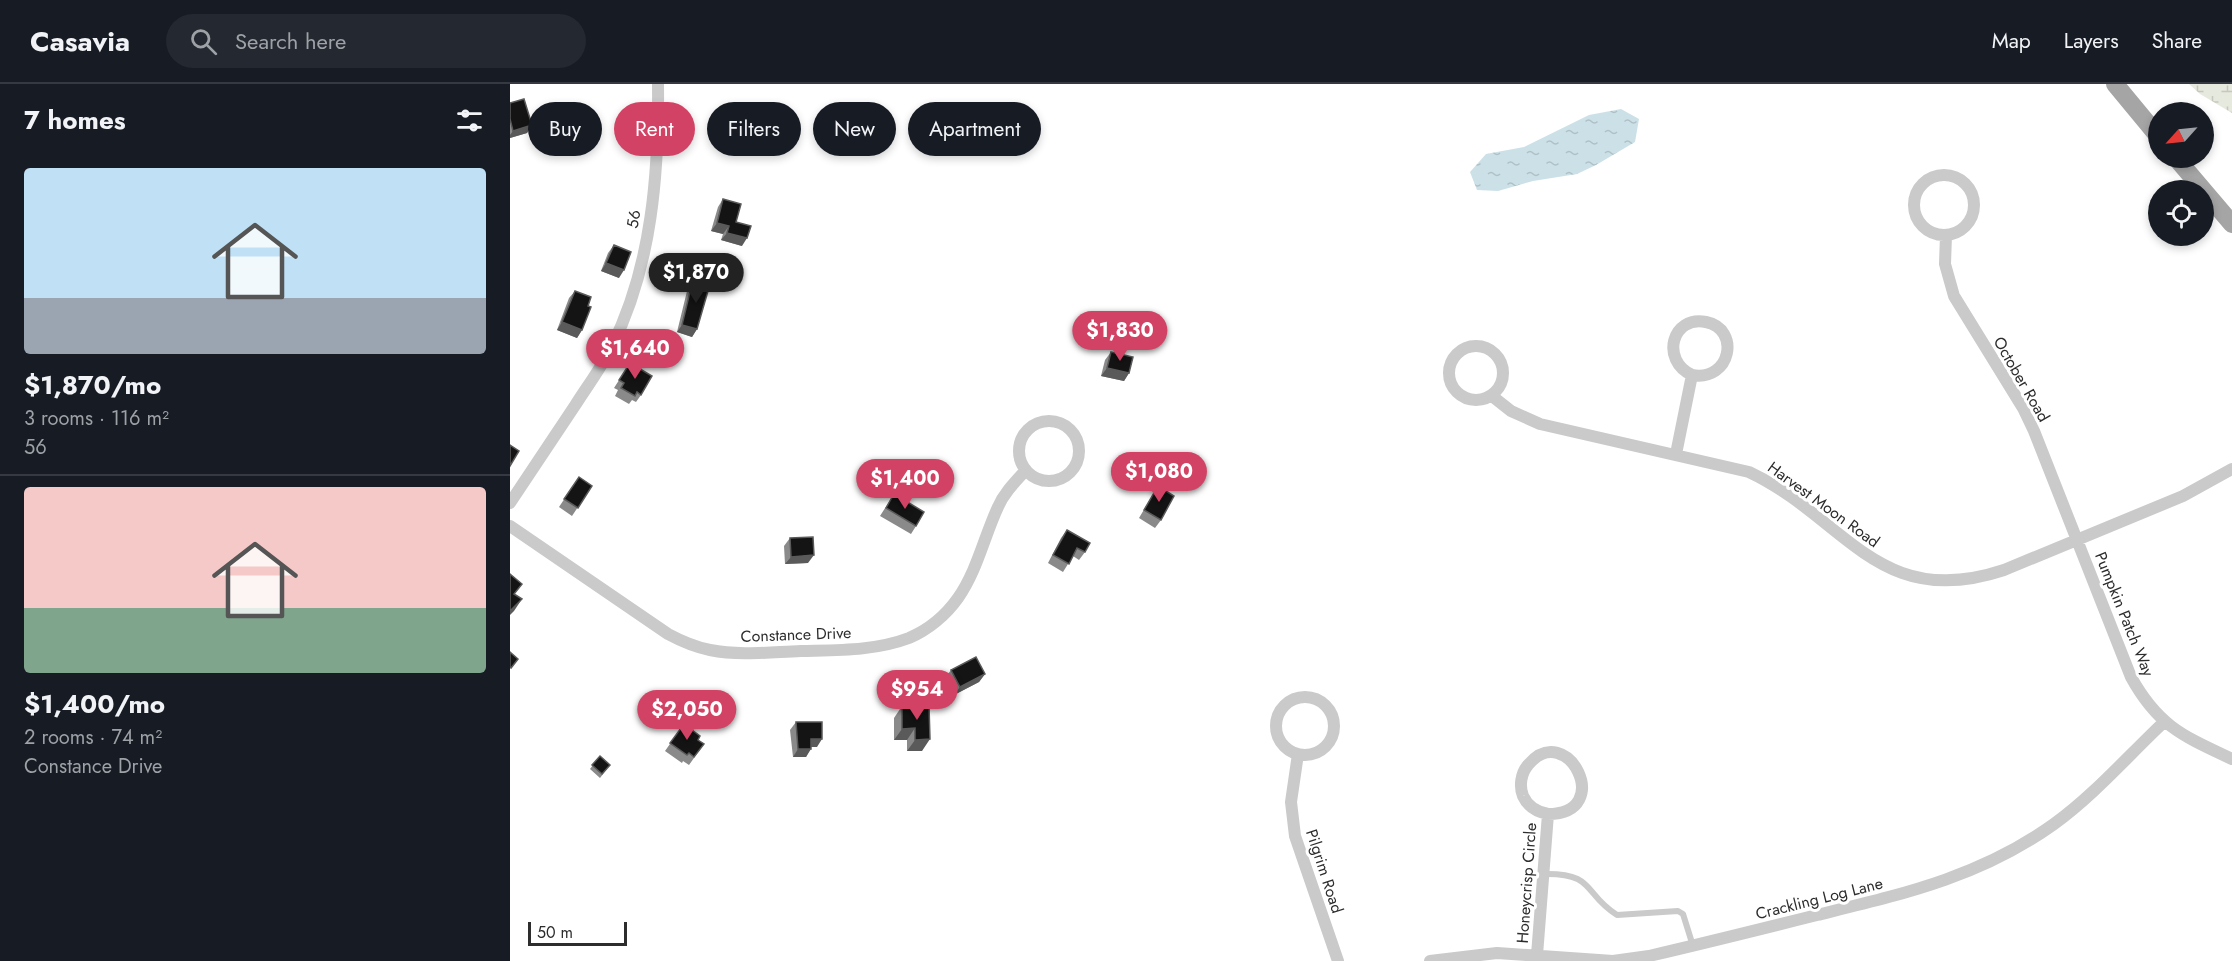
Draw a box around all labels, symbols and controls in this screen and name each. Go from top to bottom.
search box [166,14,586,68]
text: Casavia [30,21,130,62]
icon: search [187,25,220,58]
text: Search here [235,25,346,57]
text: Map [1992,26,2031,56]
text: Layers [2064,26,2119,56]
text: Share [2152,26,2202,56]
text: 7 homes [24,101,126,139]
chip: Buy [528,102,602,156]
chip: Rent [614,102,695,156]
chip: Filters [707,102,801,156]
chip: New [813,102,896,156]
chip: Apartment [908,102,1041,156]
north arrow [2148,102,2214,168]
map controls [2148,102,2214,246]
icon: filters [453,104,486,137]
button: locate [2148,180,2214,246]
icon: home [201,207,309,315]
street label: 56 [621,208,646,230]
pin: $1,870 [647,253,745,304]
text: $1,870 [663,258,729,287]
pin: $1,830 [1071,311,1169,362]
text: $1,830 [1086,316,1154,345]
pin: $1,640 [586,329,684,380]
street label: October Road [1988,332,2055,426]
text: $1,640 [600,334,670,363]
text: $1,870/mo [24,366,161,404]
text: 3 rooms · 116 m² [24,404,169,433]
text: 56 [24,433,47,462]
pin: $1,080 [1110,452,1208,503]
street label: Harvest Moon Road [1763,456,1884,553]
text: $1,080 [1125,457,1193,486]
pin: $1,400 [856,459,954,510]
text: $1,400 [870,464,940,493]
icon: home [201,526,309,634]
street label: Pumpkin Patch Way [2089,548,2160,681]
street label: Constance Drive [740,621,852,648]
pin: $954 [881,670,953,721]
text: $954 [891,675,943,704]
text: $1,400/mo [24,685,165,723]
pin: $2,050 [638,690,736,741]
text: $2,050 [651,695,723,724]
text: 2 rooms · 74 m² [24,723,162,752]
text: Constance Drive [24,752,162,781]
street label: Honeycrisp Circle [1511,822,1542,944]
street label: Pilgrim Road [1300,826,1349,916]
street label: Crackling Log Lane [1753,872,1885,925]
scale bar [528,919,627,946]
text: 50 m [537,921,573,944]

